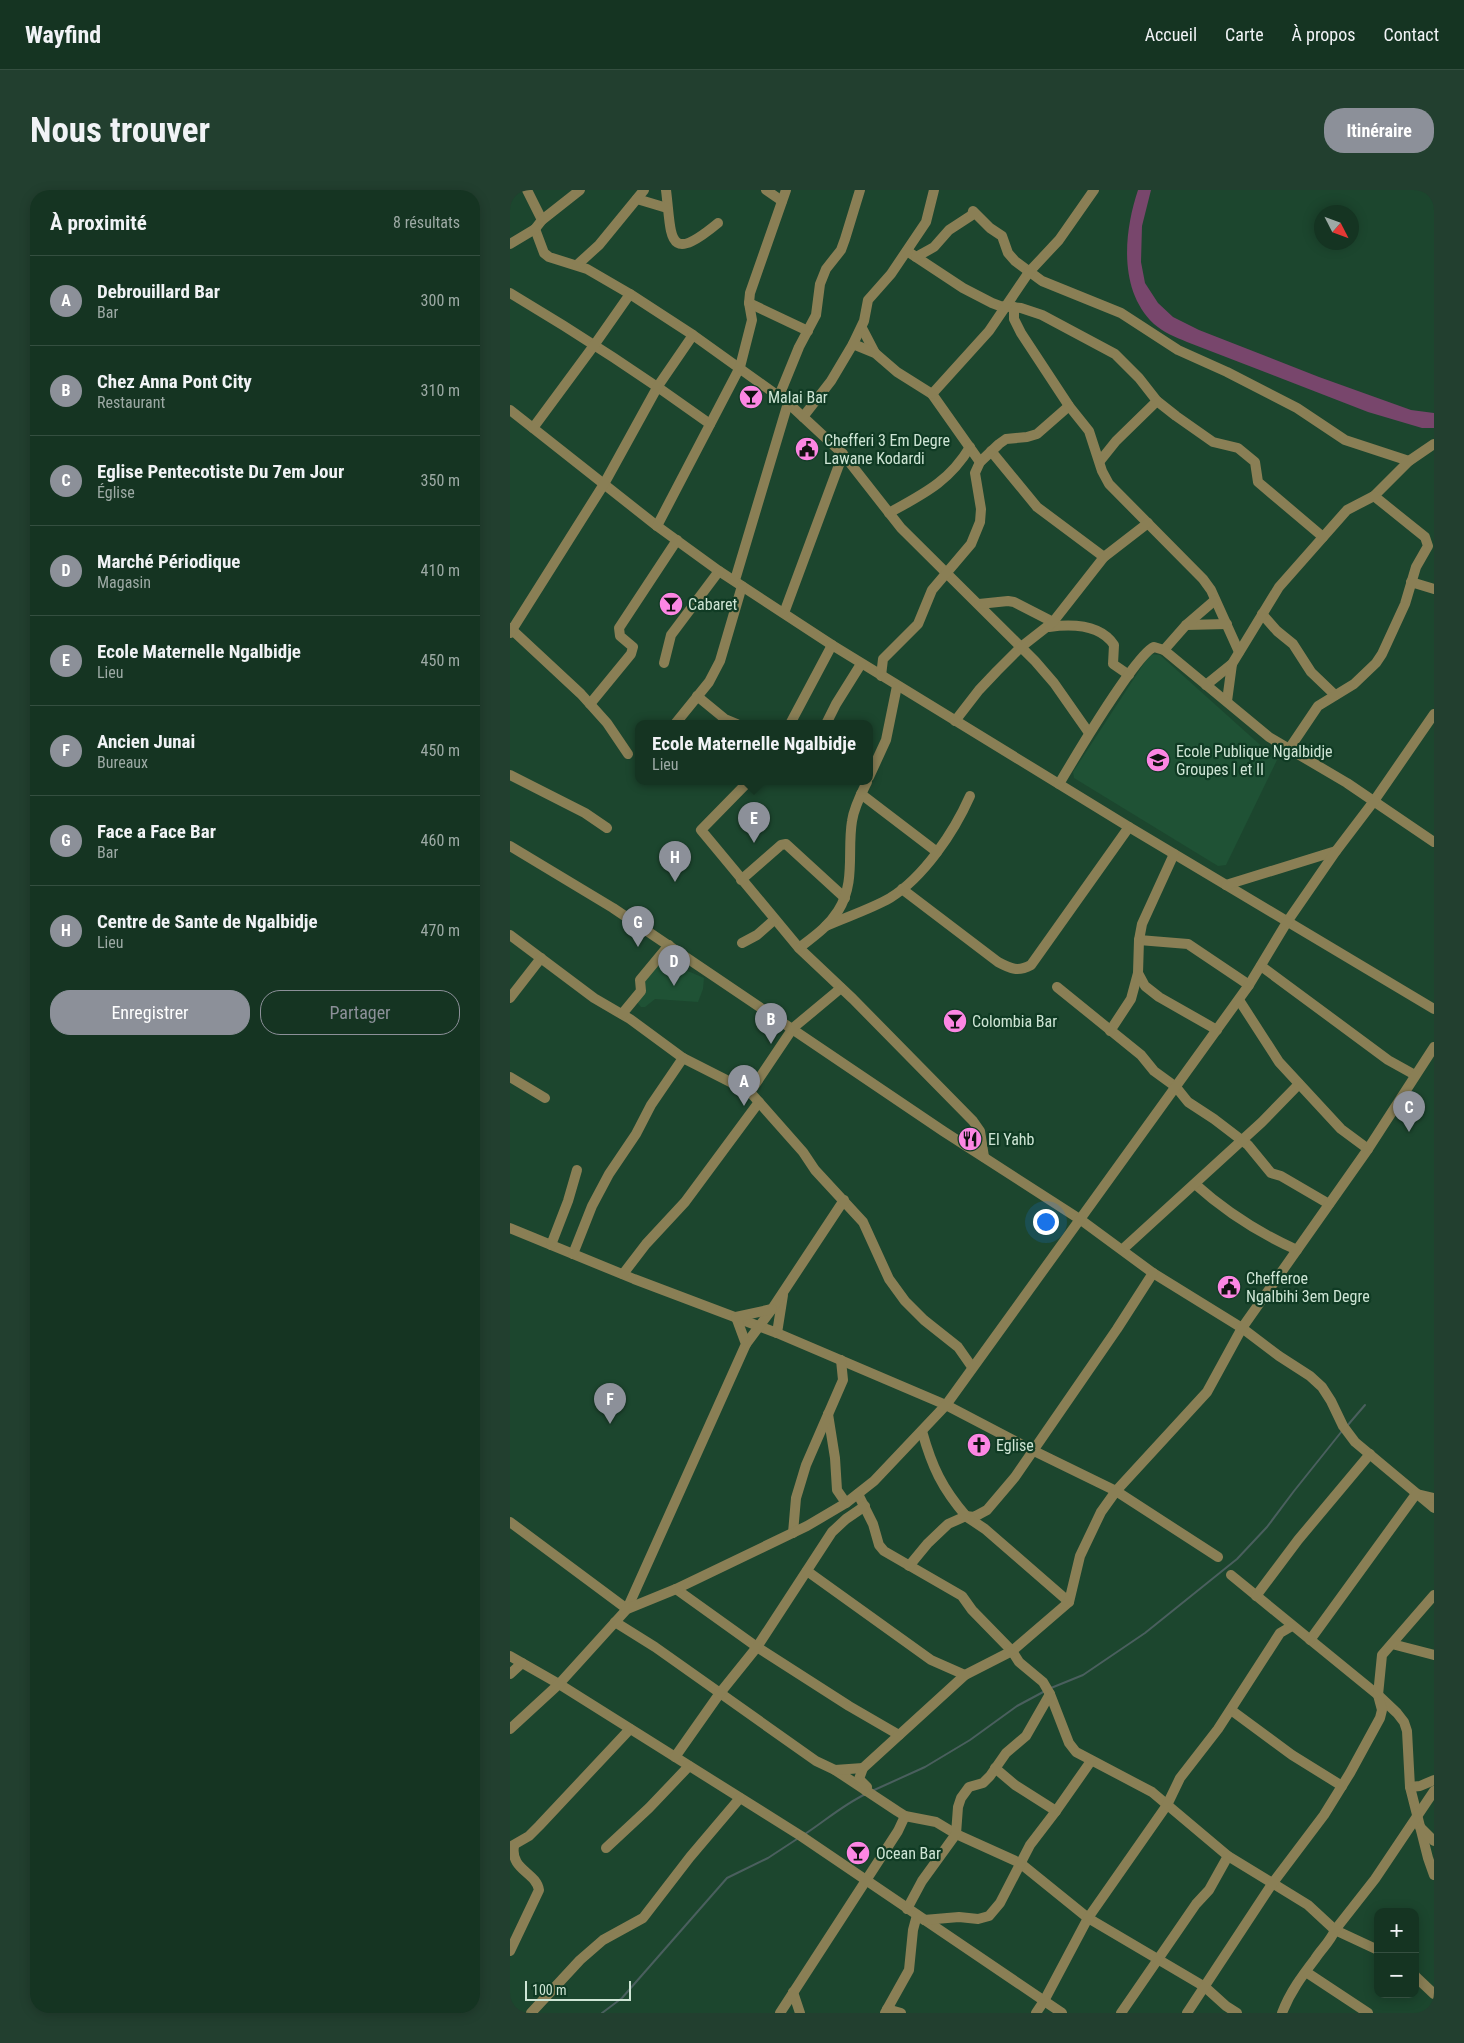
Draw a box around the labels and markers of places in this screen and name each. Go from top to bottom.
bar icon: Malai Bar [738,384,764,410]
place label: Malai Bar [768,388,828,407]
place label: Chefferi 3 Em Degre Lawane Kodardi [824,431,950,468]
public building icon: Chefferi 3 Em Degre Lawane Kodardi [794,436,820,462]
bar icon: Cabaret [658,591,684,617]
place label: Cabaret [688,595,738,614]
place label: Ecole Publique Ngalbidje Groupes I et II [1176,742,1333,779]
school or university icon: Ecole Publique Ngalbidje Groupes I et II [1145,747,1171,773]
pin: E [738,802,770,843]
pin: H [659,841,691,882]
pin: G [622,906,654,947]
pin: D [658,945,690,986]
pin: B [755,1003,787,1044]
bar icon: Colombia Bar [942,1008,968,1034]
place label: Colombia Bar [972,1012,1057,1031]
pin: A [728,1065,760,1106]
pin: C [1393,1091,1425,1132]
restaurant icon: El Yahb [957,1126,983,1152]
place label: El Yahb [988,1130,1035,1149]
place label: Chefferoe Ngalbihi 3em Degre [1246,1269,1370,1306]
public building icon: Chefferoe Ngalbihi 3em Degre [1216,1274,1242,1300]
pin: F [594,1383,626,1424]
church icon: Eglise [966,1432,992,1458]
place label: Eglise [996,1436,1034,1455]
bar icon: Ocean Bar [845,1840,871,1866]
place label: Ocean Bar [876,1844,941,1863]

